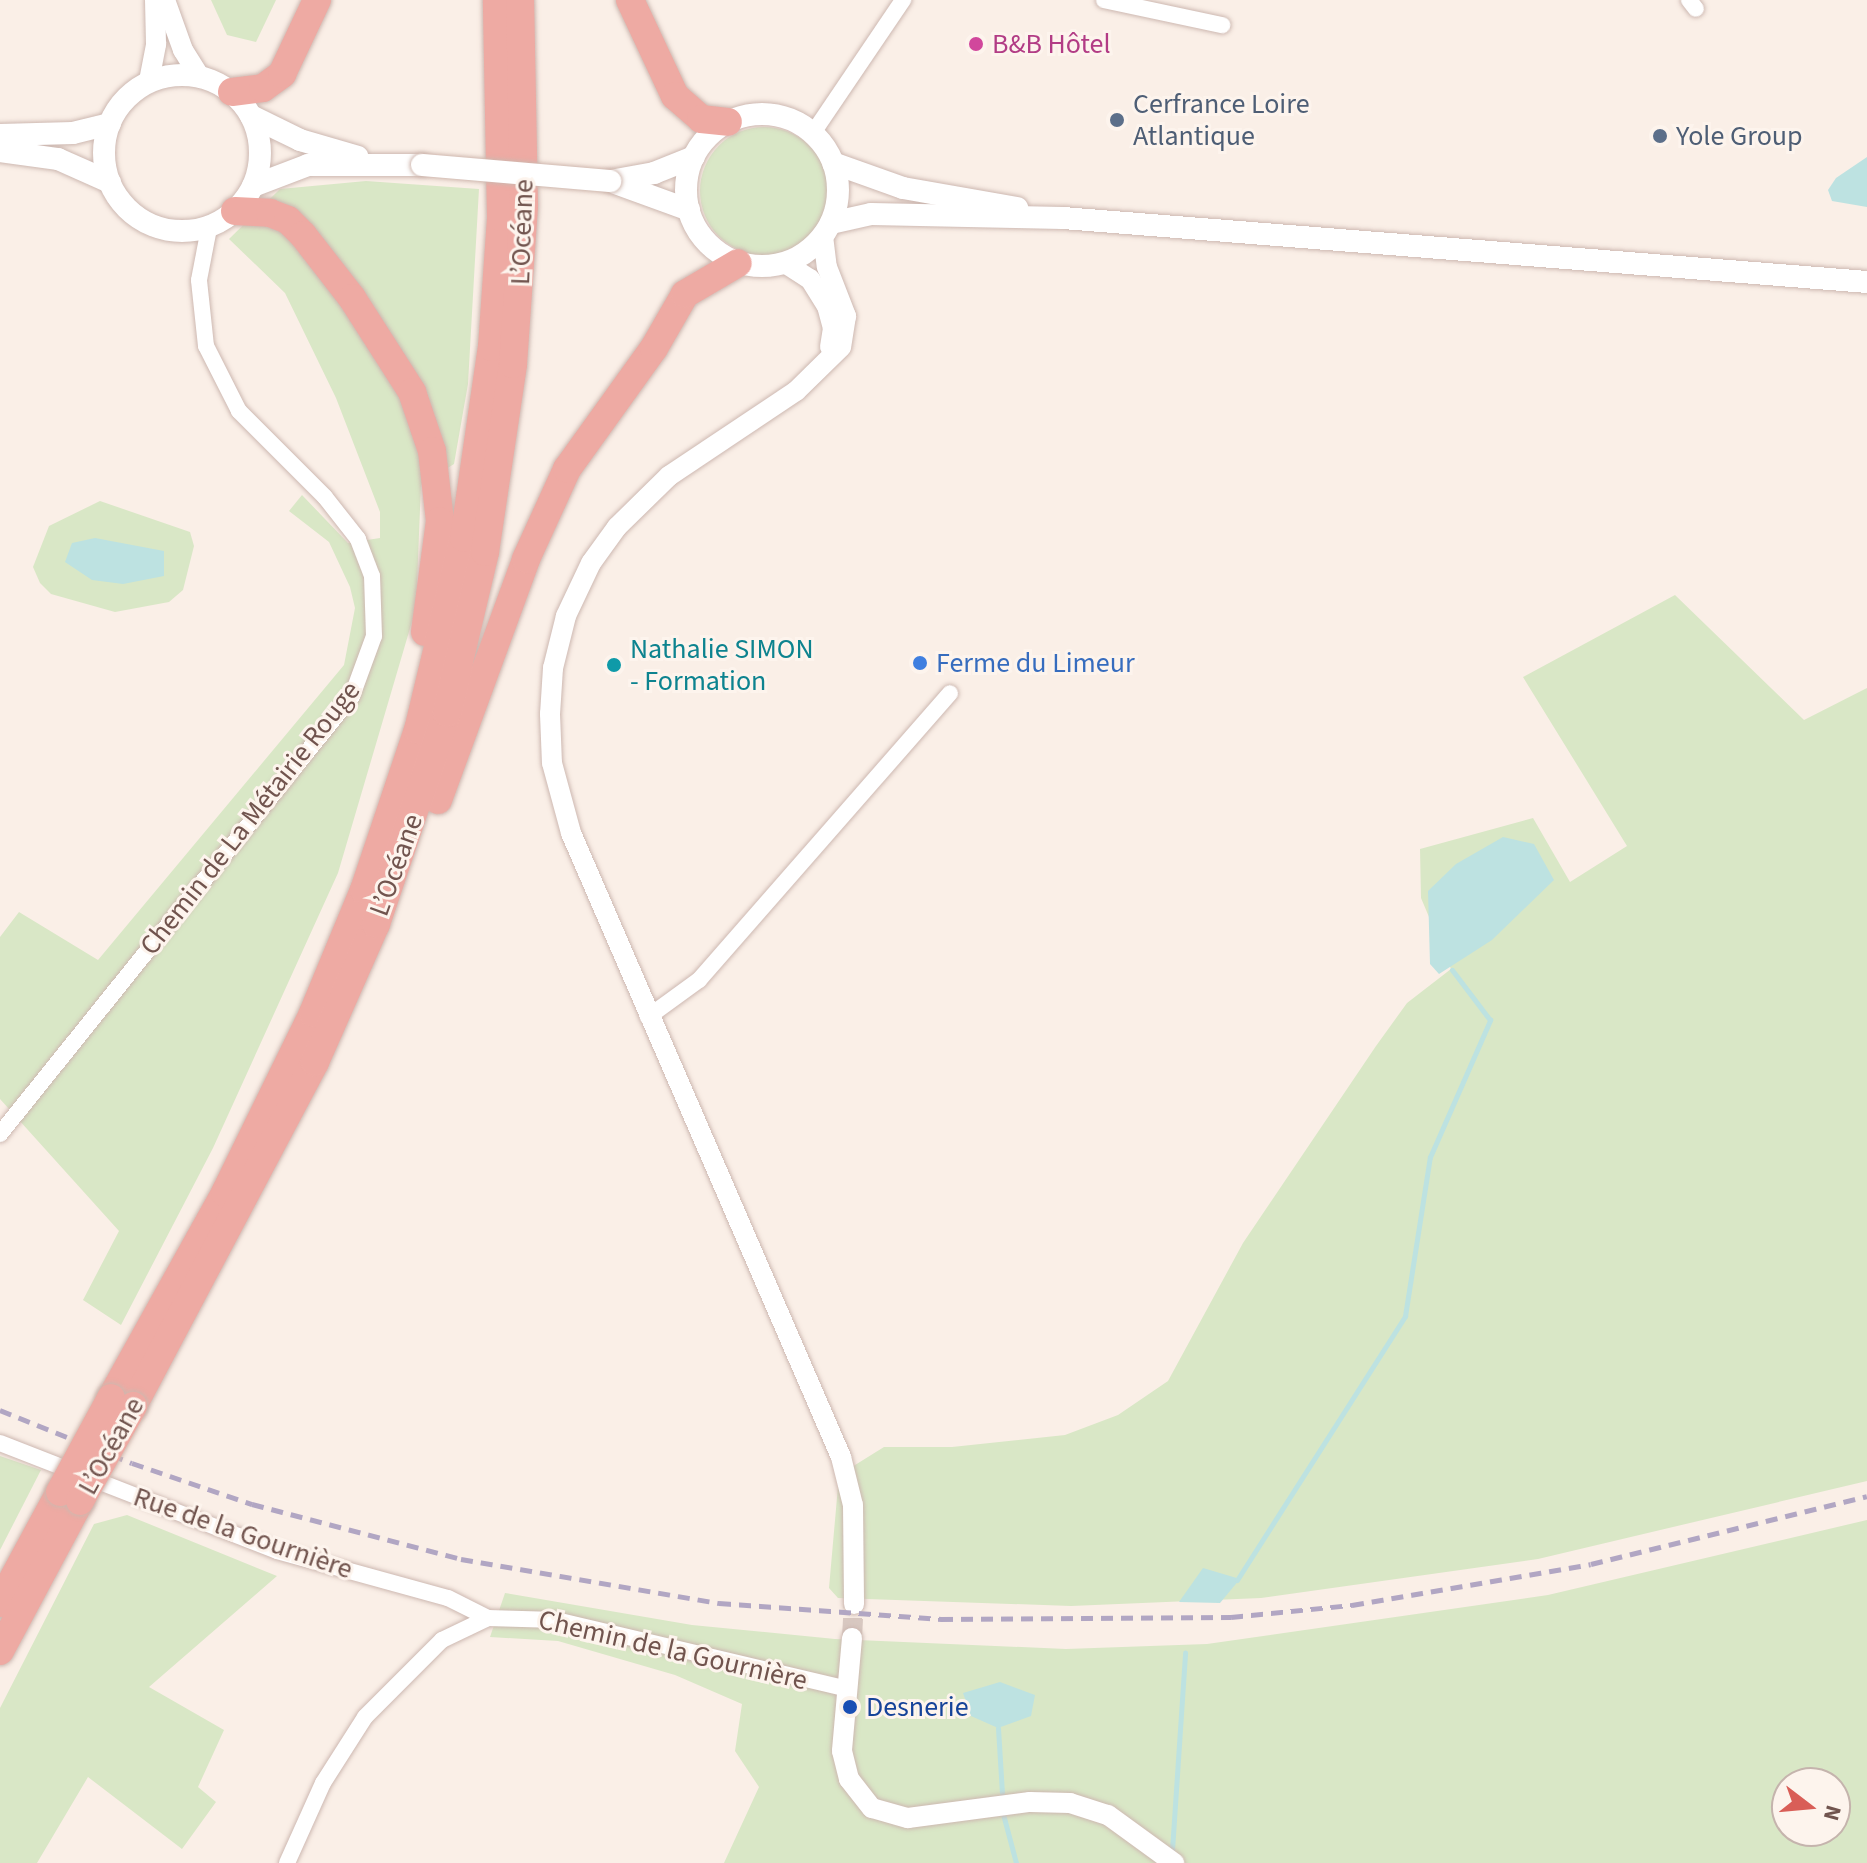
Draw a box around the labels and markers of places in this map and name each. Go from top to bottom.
place label: B&B Hôtel [992,27,1111,61]
marker: B&B Hôtel [967,35,985,53]
place label: Cerfrance Loire Atlantique [1133,87,1310,153]
marker: Cerfrance Loire Atlantique [1108,111,1126,129]
place label: Yole Group [1676,119,1803,153]
marker: Yole Group [1651,127,1669,145]
place label: Nathalie SIMON - Formation [630,632,814,698]
place label: Ferme du Limeur [936,646,1135,680]
marker: Ferme du Limeur [911,654,929,672]
marker: Nathalie SIMON - Formation [605,656,623,674]
place label: Desnerie [866,1690,969,1724]
marker: Desnerie [841,1698,859,1716]

